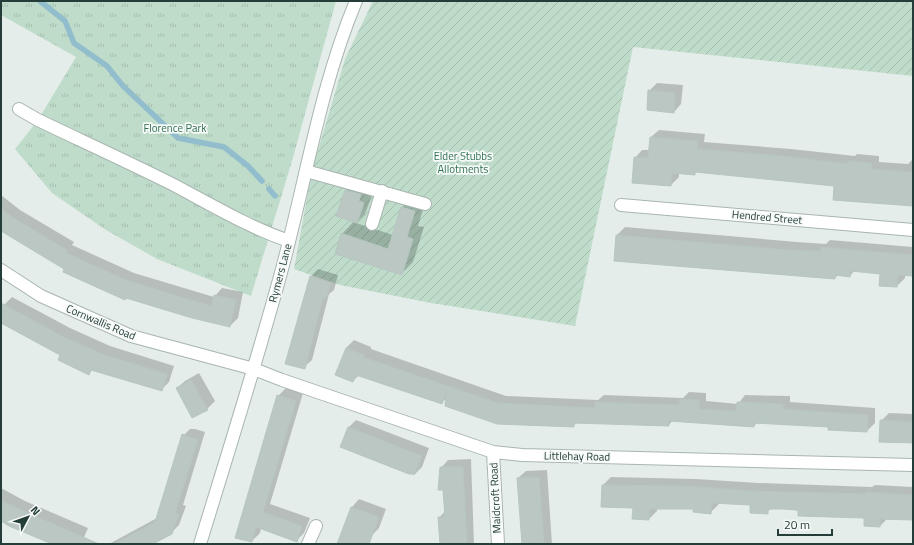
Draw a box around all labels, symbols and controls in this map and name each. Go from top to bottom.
park label: Florence Park [143,120,207,136]
park label: Elder Stubbs Allotments [434,148,492,177]
street label: Hendred Street [731,206,803,228]
street label: Rymers Lane [264,241,296,304]
street label: Cornwallis Road [64,300,138,344]
street label: Littlehay Road [544,447,611,465]
street label: Maidcroft Road [485,462,505,534]
north arrow [8,497,48,537]
text: N [27,502,44,519]
scale bar [778,511,832,537]
text: 20 m [784,515,810,534]

